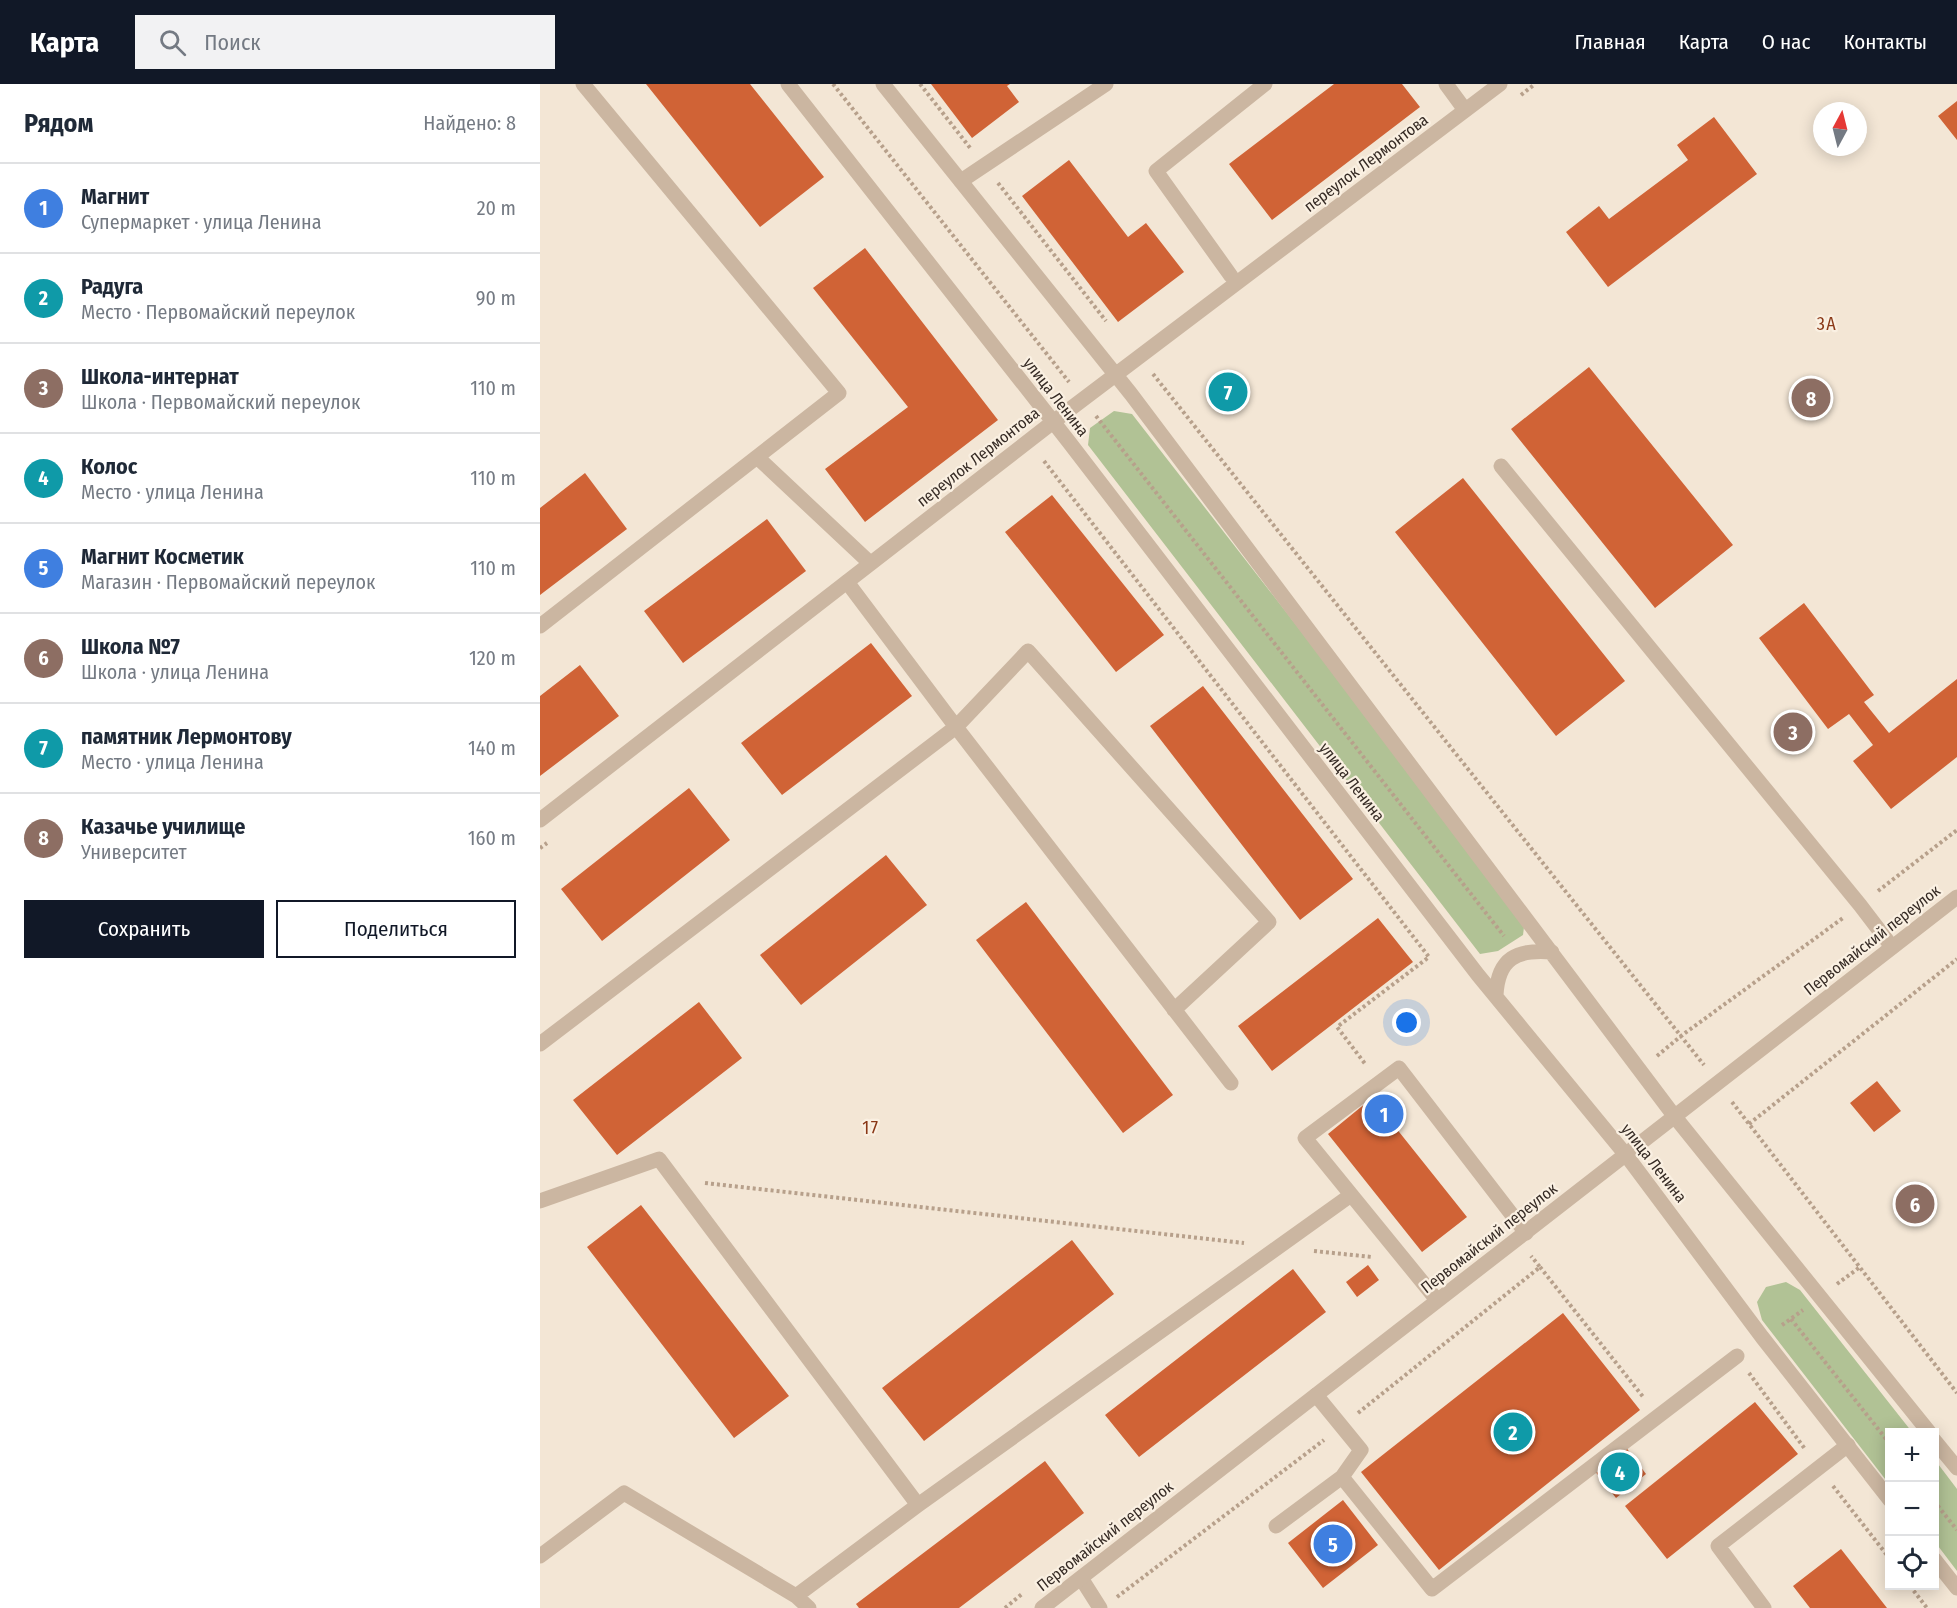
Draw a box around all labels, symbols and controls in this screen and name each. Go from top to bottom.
search box [135,15,555,69]
text: Карта [30,26,99,59]
icon: search [156,26,189,59]
text: Поиск [204,29,261,56]
text: Главная [1575,29,1646,55]
text: Карта [1679,29,1729,55]
text: О нас [1762,29,1810,55]
text: Контакты [1843,29,1927,55]
north arrow [1813,102,1867,156]
text: Рядом [24,108,93,139]
street label: переулок Лермонтова [1300,110,1432,216]
text: Найдено: 8 [423,111,516,135]
text: Магнит [81,183,149,210]
text: 1 [39,196,48,220]
text: 20 m [477,196,516,220]
text: Супермаркет · улица Ленина [81,210,321,234]
text: Радуга [81,273,143,300]
text: 2 [39,286,48,310]
text: 90 m [476,286,516,310]
text: Место · Первомайский переулок [81,300,355,324]
district label: 3А [1817,313,1837,335]
street label: улица Ленина [1019,354,1093,440]
text: Школа-интернат [81,363,239,390]
pin: 7 [1208,370,1248,414]
text: 3 [39,376,48,400]
text: 110 m [470,376,516,400]
pin: 8 [1792,376,1830,420]
text: Школа · Первомайский переулок [81,390,360,414]
street label: переулок Лермонтова [913,403,1043,511]
text: Колос [81,453,137,480]
text: 4 [38,466,49,490]
text: 110 m [470,466,516,490]
text: Место · улица Ленина [81,480,264,504]
text: Магнит Косметик [81,543,244,570]
text: 5 [39,556,48,580]
text: 110 m [470,556,516,580]
text: Магазин · Первомайский переулок [81,570,375,594]
text: Школа №7 [81,633,180,660]
text: 6 [38,646,49,670]
text: 120 m [469,646,516,670]
text: Школа · улица Ленина [81,660,269,684]
pin: 3 [1774,710,1812,754]
text: памятник Лермонтову [81,723,292,750]
text: 7 [39,736,48,760]
text: 140 m [468,736,516,760]
street label: улица Ленина [1315,739,1389,825]
text: Место · улица Ленина [81,750,264,774]
text: Казачье училище [81,813,245,840]
text: 8 [38,826,49,850]
text: 160 m [468,826,516,850]
text: Университет [81,840,187,864]
street label: Первомайский переулок [1800,881,1944,999]
button: Сохранить [24,900,264,958]
button: Поделиться [276,900,516,958]
your location [1392,1008,1421,1037]
pin: 1 [1364,1092,1404,1136]
district label: 17 [862,1117,880,1139]
street label: улица Ленина [1617,1120,1691,1206]
street label: Первомайский переулок [1417,1179,1561,1297]
pin: 6 [1896,1182,1934,1226]
pin: 2 [1494,1410,1532,1454]
map controls [1885,1428,1939,1590]
button: + [1885,1428,1939,1482]
pin: 4 [1600,1450,1640,1494]
street label: Первомайский переулок [1033,1477,1177,1595]
button: − [1885,1482,1939,1536]
pin: 5 [1314,1522,1352,1566]
button: locate [1885,1536,1939,1590]

